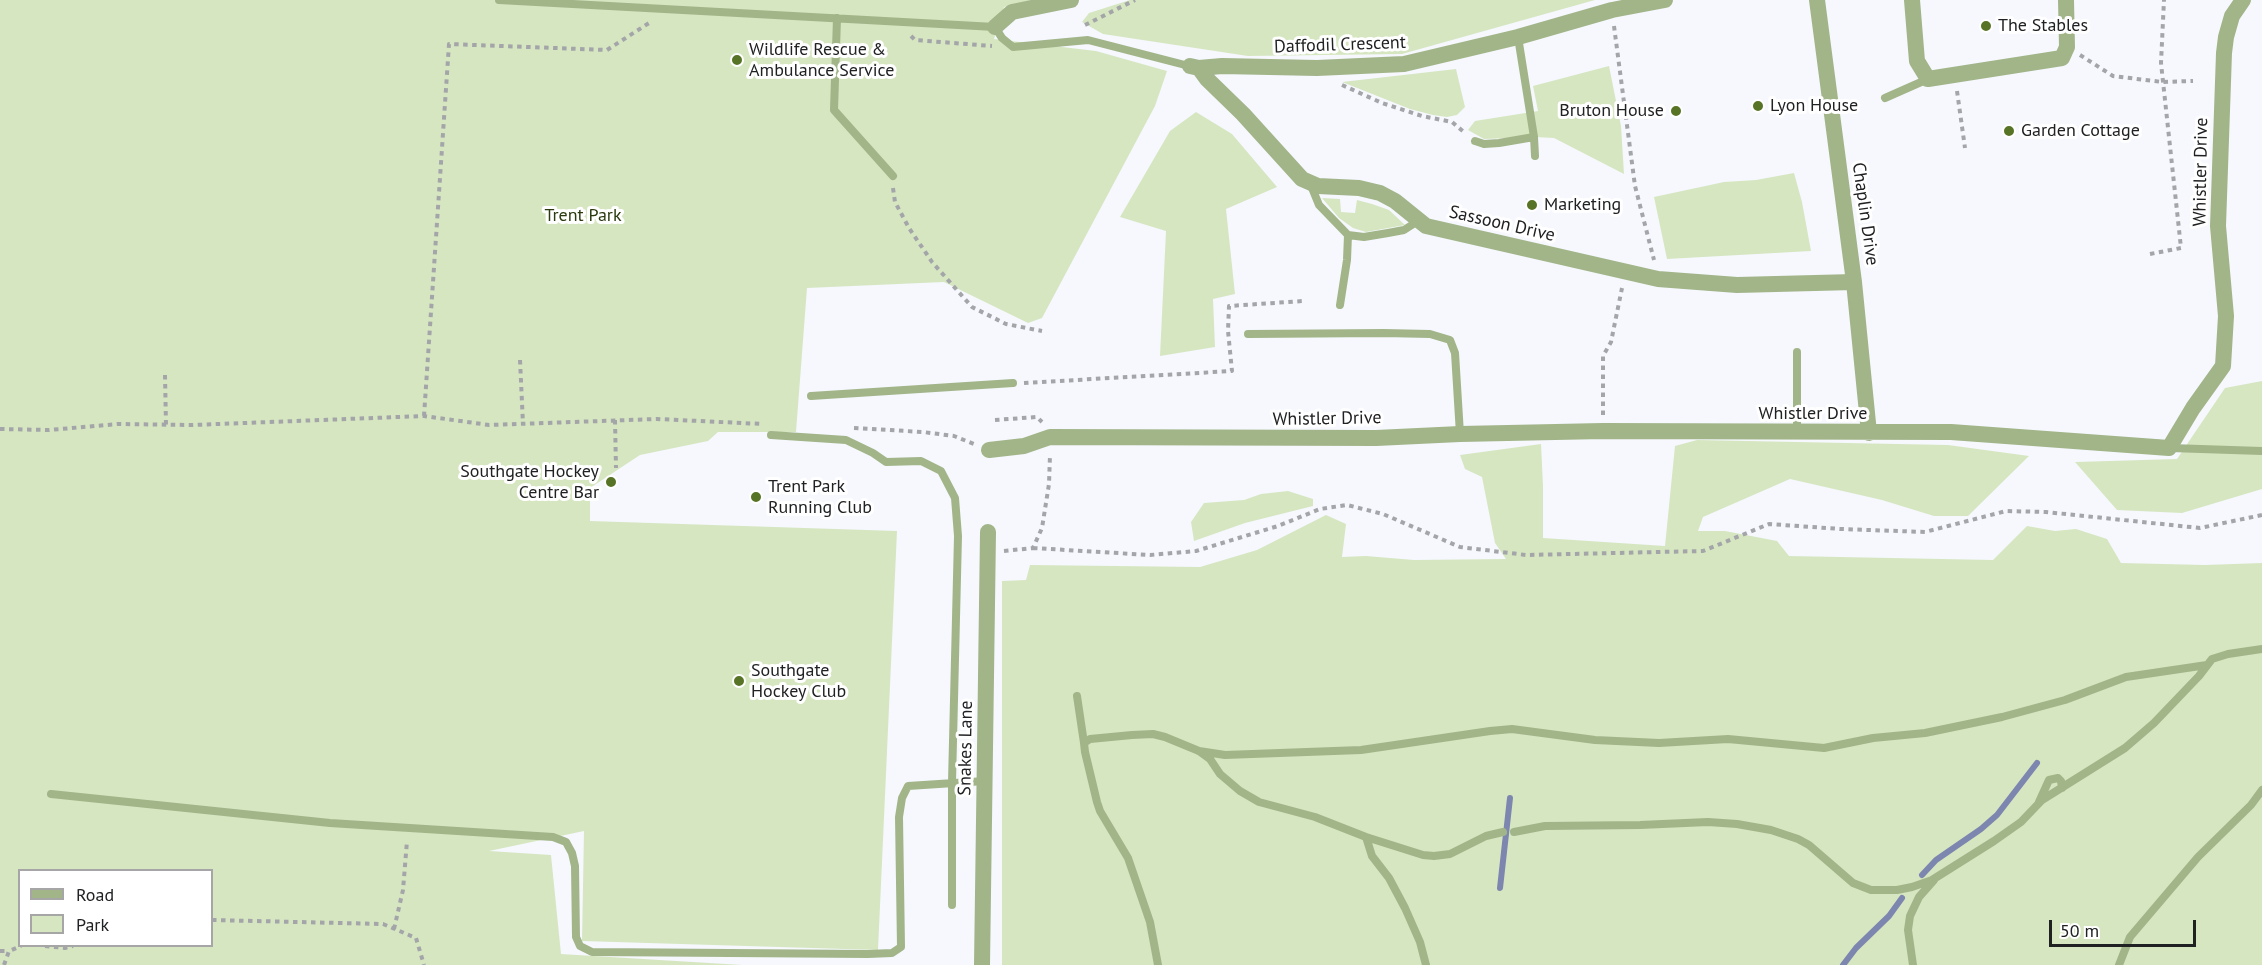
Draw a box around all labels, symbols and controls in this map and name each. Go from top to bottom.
place label: The Stables [1998,15,2088,37]
marker: The Stables [1979,19,1993,33]
street label: Daffodil Crescent [1274,32,1406,58]
place label: Wildlife Rescue & Ambulance Service [749,39,894,82]
marker: Wildlife Rescue & Ambulance Service [730,53,744,67]
place label: Lyon House [1770,95,1858,117]
marker: Lyon House [1751,99,1765,113]
place label: Bruton House [1559,100,1664,122]
marker: Bruton House [1669,104,1683,118]
street label: Whistler Drive [2189,117,2213,227]
place label: Garden Cottage [2021,120,2140,142]
marker: Garden Cottage [2002,124,2016,138]
street label: Chaplin Drive [1847,161,1883,267]
place label: Marketing [1544,194,1621,216]
marker: Marketing [1525,198,1539,212]
street label: Sassoon Drive [1447,201,1557,247]
park label: Trent Park [544,205,622,227]
street label: Whistler Drive [1759,403,1867,425]
street label: Whistler Drive [1272,407,1382,431]
place label: Southgate Hockey Centre Bar [460,461,599,504]
marker: Southgate Hockey Centre Bar [604,475,618,489]
place label: Trent Park Running Club [768,476,872,518]
marker: Trent Park Running Club [749,490,763,504]
place label: Southgate Hockey Club [751,660,846,702]
marker: Southgate Hockey Club [732,674,746,688]
street label: Snakes Lane [954,700,978,796]
legend [18,869,213,947]
text: Road [76,883,114,906]
scale bar [2052,908,2199,946]
text: Park [76,913,109,936]
text: 50 m [2060,919,2099,942]

